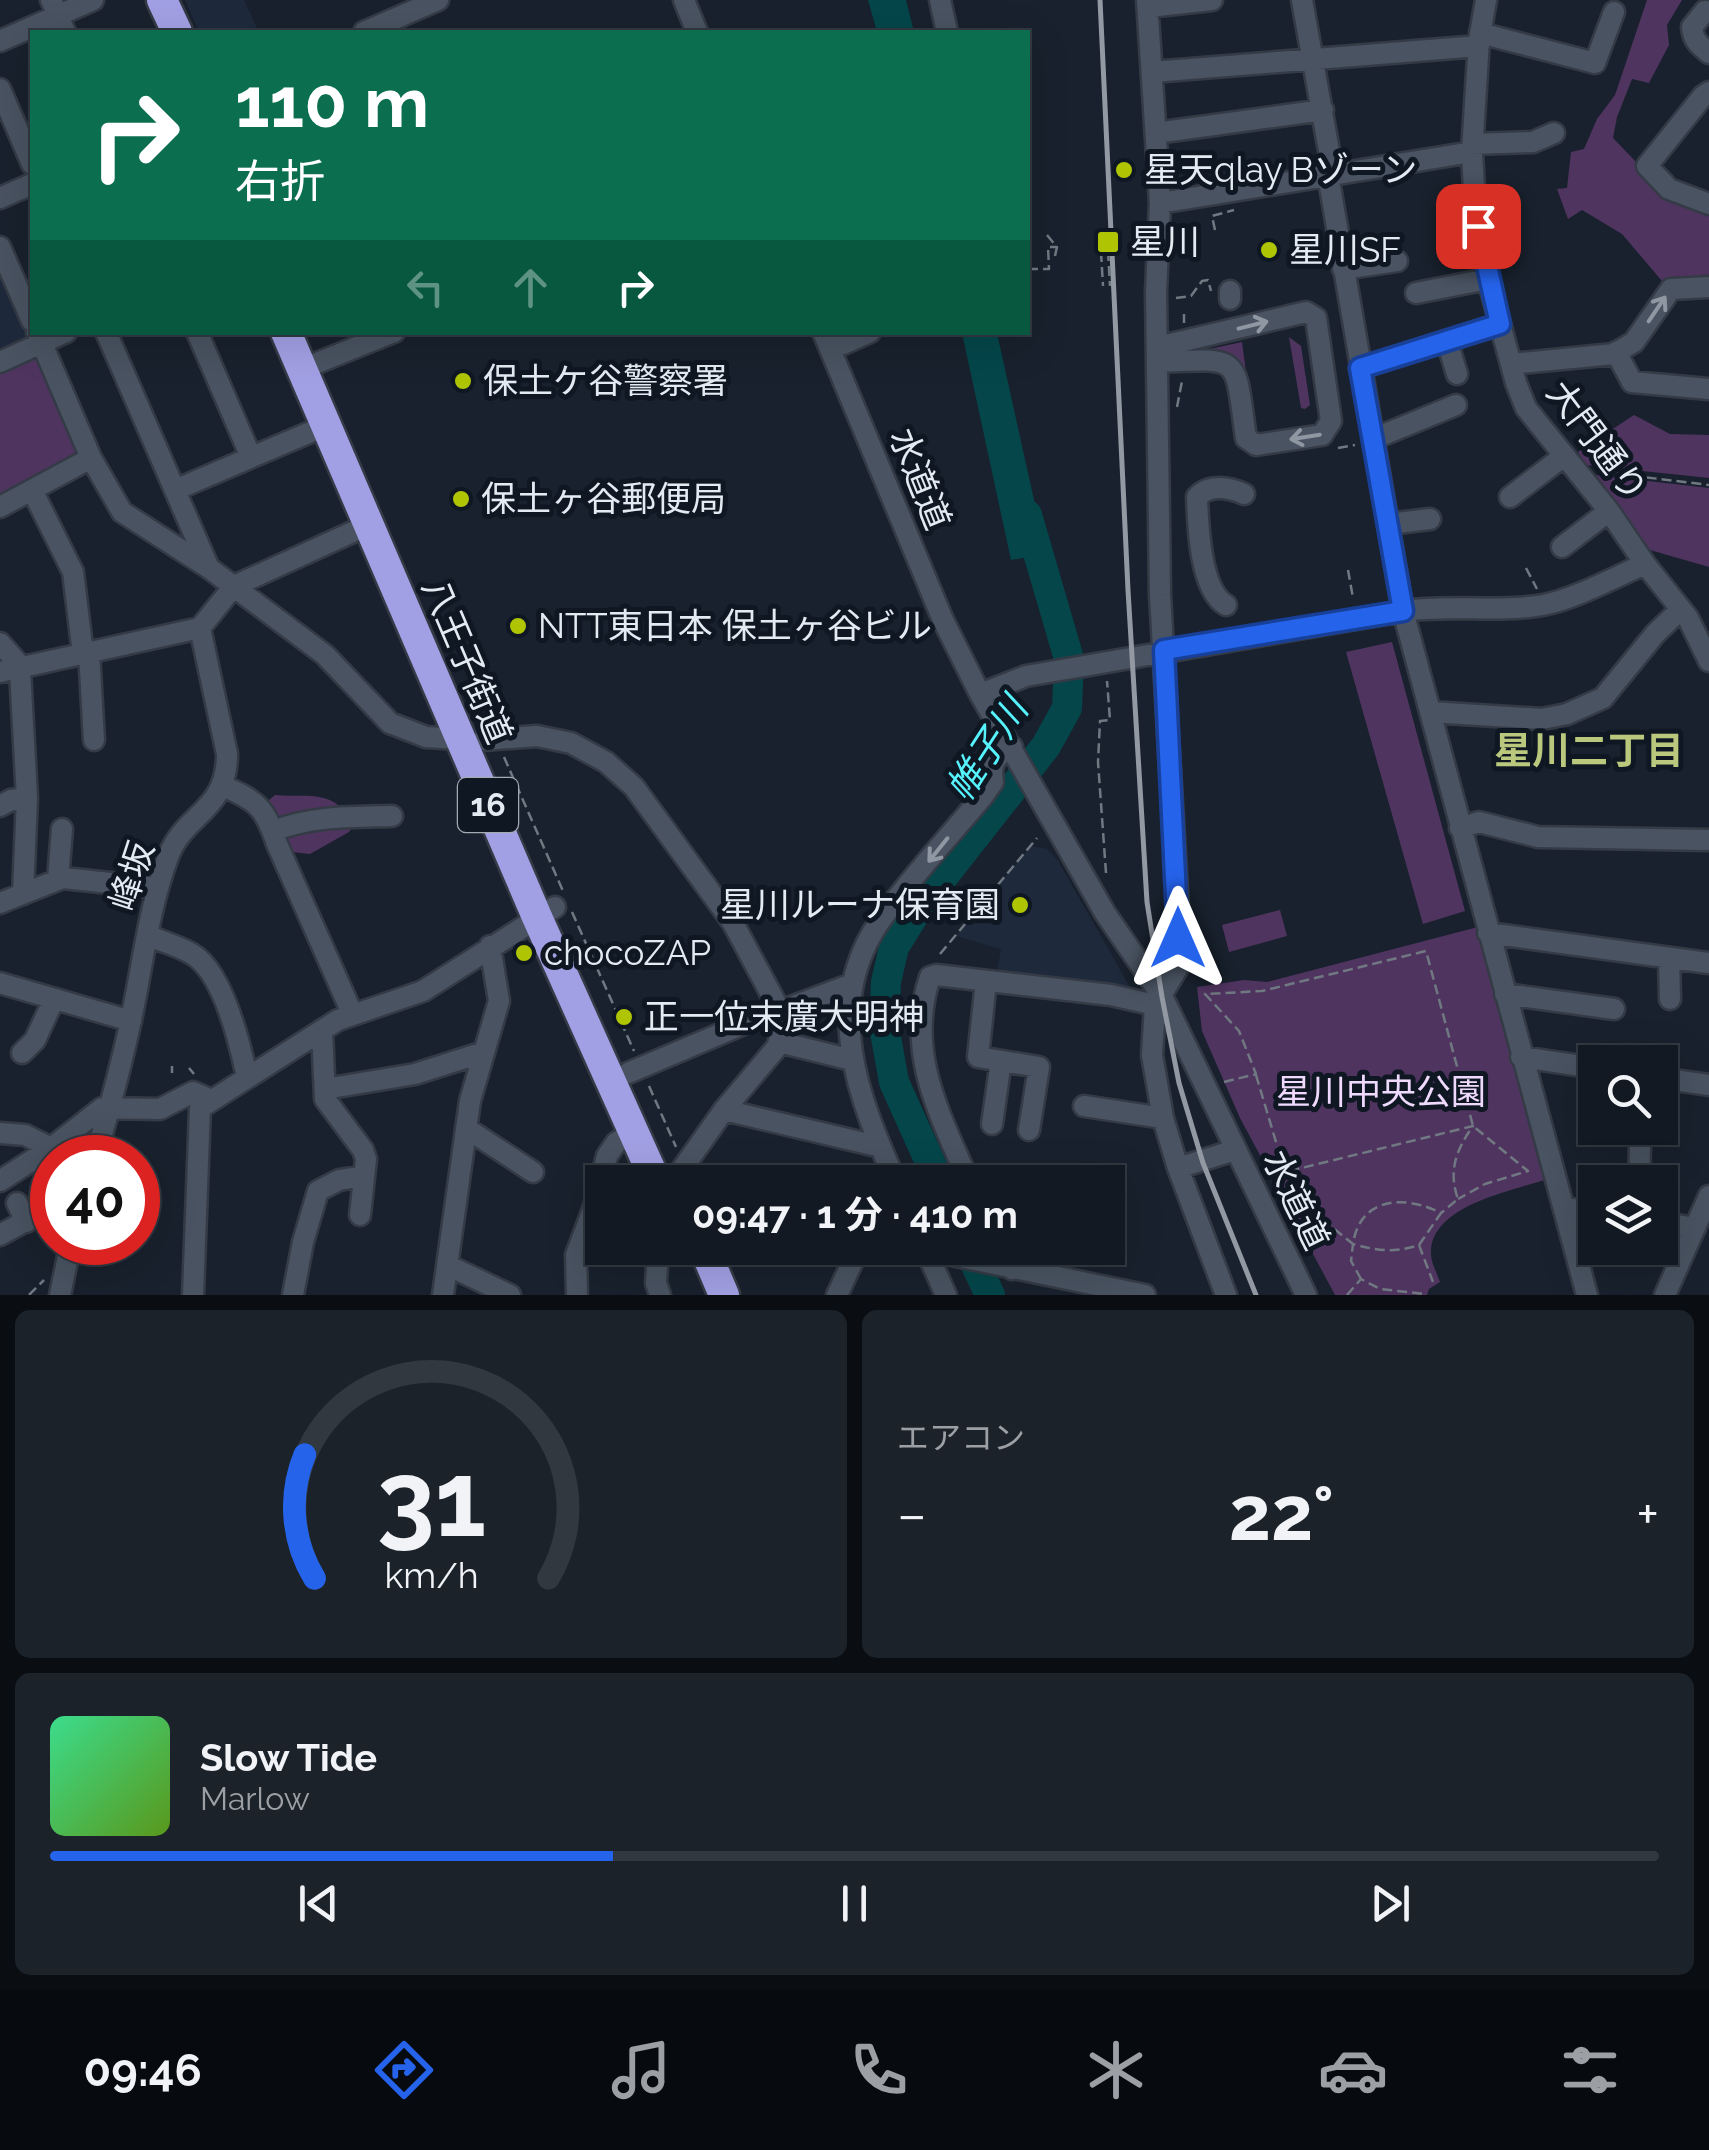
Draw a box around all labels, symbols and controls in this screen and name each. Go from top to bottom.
text: 110 m [235,61,429,143]
icon: right [70,70,200,200]
place label: 星天qlay Bゾーン [1144,149,1417,190]
text: 右折 [235,155,325,208]
marker: 星天qlay Bゾーン [1113,159,1135,181]
pin [1436,184,1521,269]
icon: arrive [1451,199,1506,254]
place label: 星川 [1130,221,1200,262]
marker: 星川 [1095,229,1121,255]
place label: 星川SF [1289,229,1401,270]
marker: 星川SF [1258,239,1280,261]
icon: left [398,260,453,315]
icon: ahead [503,260,558,315]
icon: right [608,260,663,315]
one-way arrow [1646,295,1667,323]
one-way arrow [1237,314,1268,333]
place label: 保土ケ谷警察署 [483,360,728,401]
marker: 保土ケ谷警察署 [452,370,474,392]
street label: 大門通り [1539,372,1656,509]
street label: 水道道 [882,422,959,535]
one-way arrow [1289,429,1322,447]
place label: 保土ヶ谷郵便局 [481,478,726,519]
marker: 保土ヶ谷郵便局 [450,488,472,510]
street label: 八王子街道 [414,572,521,749]
place label: NTT東日本 保土ヶ谷ビル [538,605,932,646]
marker: NTT東日本 保土ヶ谷ビル [507,615,529,637]
water label: 帷子川 [937,685,1039,809]
district label: 星川二丁目 [1494,728,1684,773]
road number: 16 [458,778,518,832]
street label: 峰坂 [101,836,162,915]
one-way arrow [927,837,949,863]
place label: 星川ルーナ保育園 [720,884,1000,925]
position arrow [1126,886,1230,990]
marker: 星川ルーナ保育園 [1009,894,1031,916]
place label: chocoZAP [544,932,711,973]
marker: chocoZAP [513,942,535,964]
place label: 正一位末廣大明神 [644,996,924,1037]
marker: 正一位末廣大明神 [613,1006,635,1028]
map controls [1578,1045,1678,1265]
button: search [1578,1045,1678,1145]
park label: 星川中央公園 [1276,1071,1486,1112]
speed limit sign: 40 [30,1135,160,1265]
street label: 水道道 [1255,1144,1338,1256]
button: layers [1578,1165,1678,1265]
text: 09:47 · 1 分 · 410 m [692,1192,1018,1237]
text: エアコン [897,1419,1025,1456]
text: 31 [376,1438,486,1560]
text: 22° [1229,1469,1334,1558]
text: − [897,1482,927,1547]
text: + [1636,1482,1659,1547]
text: km/h [384,1554,478,1596]
text: Slow Tide [200,1735,377,1780]
text: Marlow [200,1780,310,1817]
icon: previous [291,1876,346,1931]
icon: pause [827,1876,882,1931]
icon: next [1363,1876,1418,1931]
icon: directions [369,2035,439,2105]
icon: music [606,2035,676,2105]
icon: phone [844,2035,914,2105]
icon: climate [1081,2035,1151,2105]
icon: car [1318,2035,1388,2105]
icon: filters [1555,2035,1625,2105]
text: 09:46 [84,2044,202,2097]

